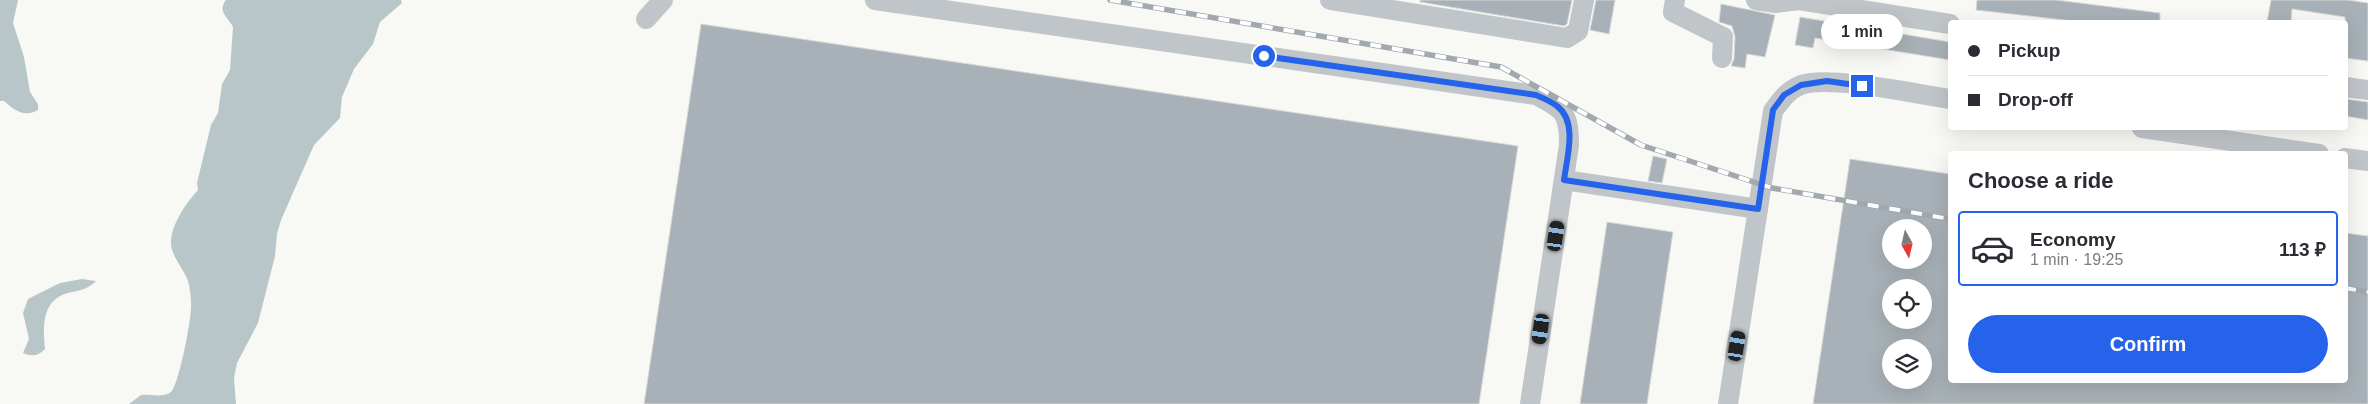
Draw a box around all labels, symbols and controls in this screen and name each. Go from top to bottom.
callout: 1 min [1821,13,1903,48]
text: 1 min [1841,23,1883,40]
text: Pickup [1998,40,2060,61]
route start [1253,45,1275,67]
route end [1851,75,1873,97]
text: Drop-off [1998,89,2073,110]
text: Choose a ride [1968,168,2113,193]
north arrow [1882,219,1932,269]
map controls [1882,219,1932,389]
car [1546,220,1565,252]
icon: car [1970,226,2015,271]
text: Economy [2030,229,2116,250]
text: 113 ₽ [2279,239,2326,260]
text: 1 min · 19:25 [2030,251,2123,268]
button: locate [1882,279,1932,329]
car [1531,313,1550,345]
button: Confirm [1968,315,2328,373]
car [1727,330,1746,362]
button: layers [1882,339,1932,389]

